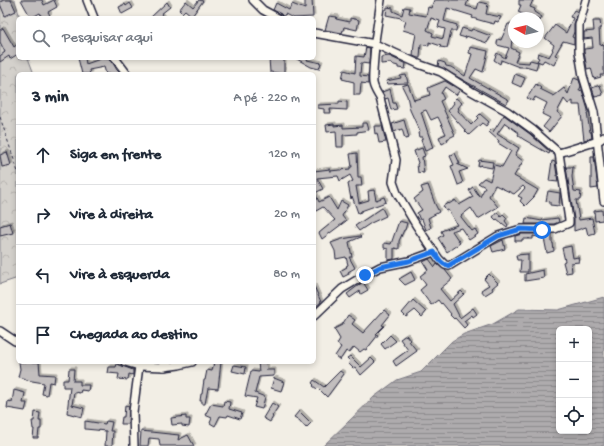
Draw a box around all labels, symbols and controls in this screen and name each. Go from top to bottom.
north arrow [508,12,544,48]
search box [16,16,316,60]
icon: search [30,27,52,49]
text: Pesquisar aqui [62,29,153,47]
text: 3 min [32,88,69,108]
text: A pé · 220 m [233,91,300,106]
icon: ahead [32,144,54,166]
text: Siga em frente [70,146,161,164]
text: 120 m [269,147,300,162]
icon: right [32,204,54,226]
text: Vire à direita [70,206,153,224]
text: 20 m [274,207,300,222]
route start [533,221,551,239]
icon: left [32,264,54,286]
text: Vire à esquerda [70,266,170,284]
route end [356,266,374,284]
text: 80 m [273,267,300,282]
icon: arrive [32,324,54,346]
text: Chegada ao destino [70,326,197,344]
map controls [556,326,592,434]
button: + [556,326,592,362]
button: − [556,362,592,398]
button: locate [556,398,592,434]

